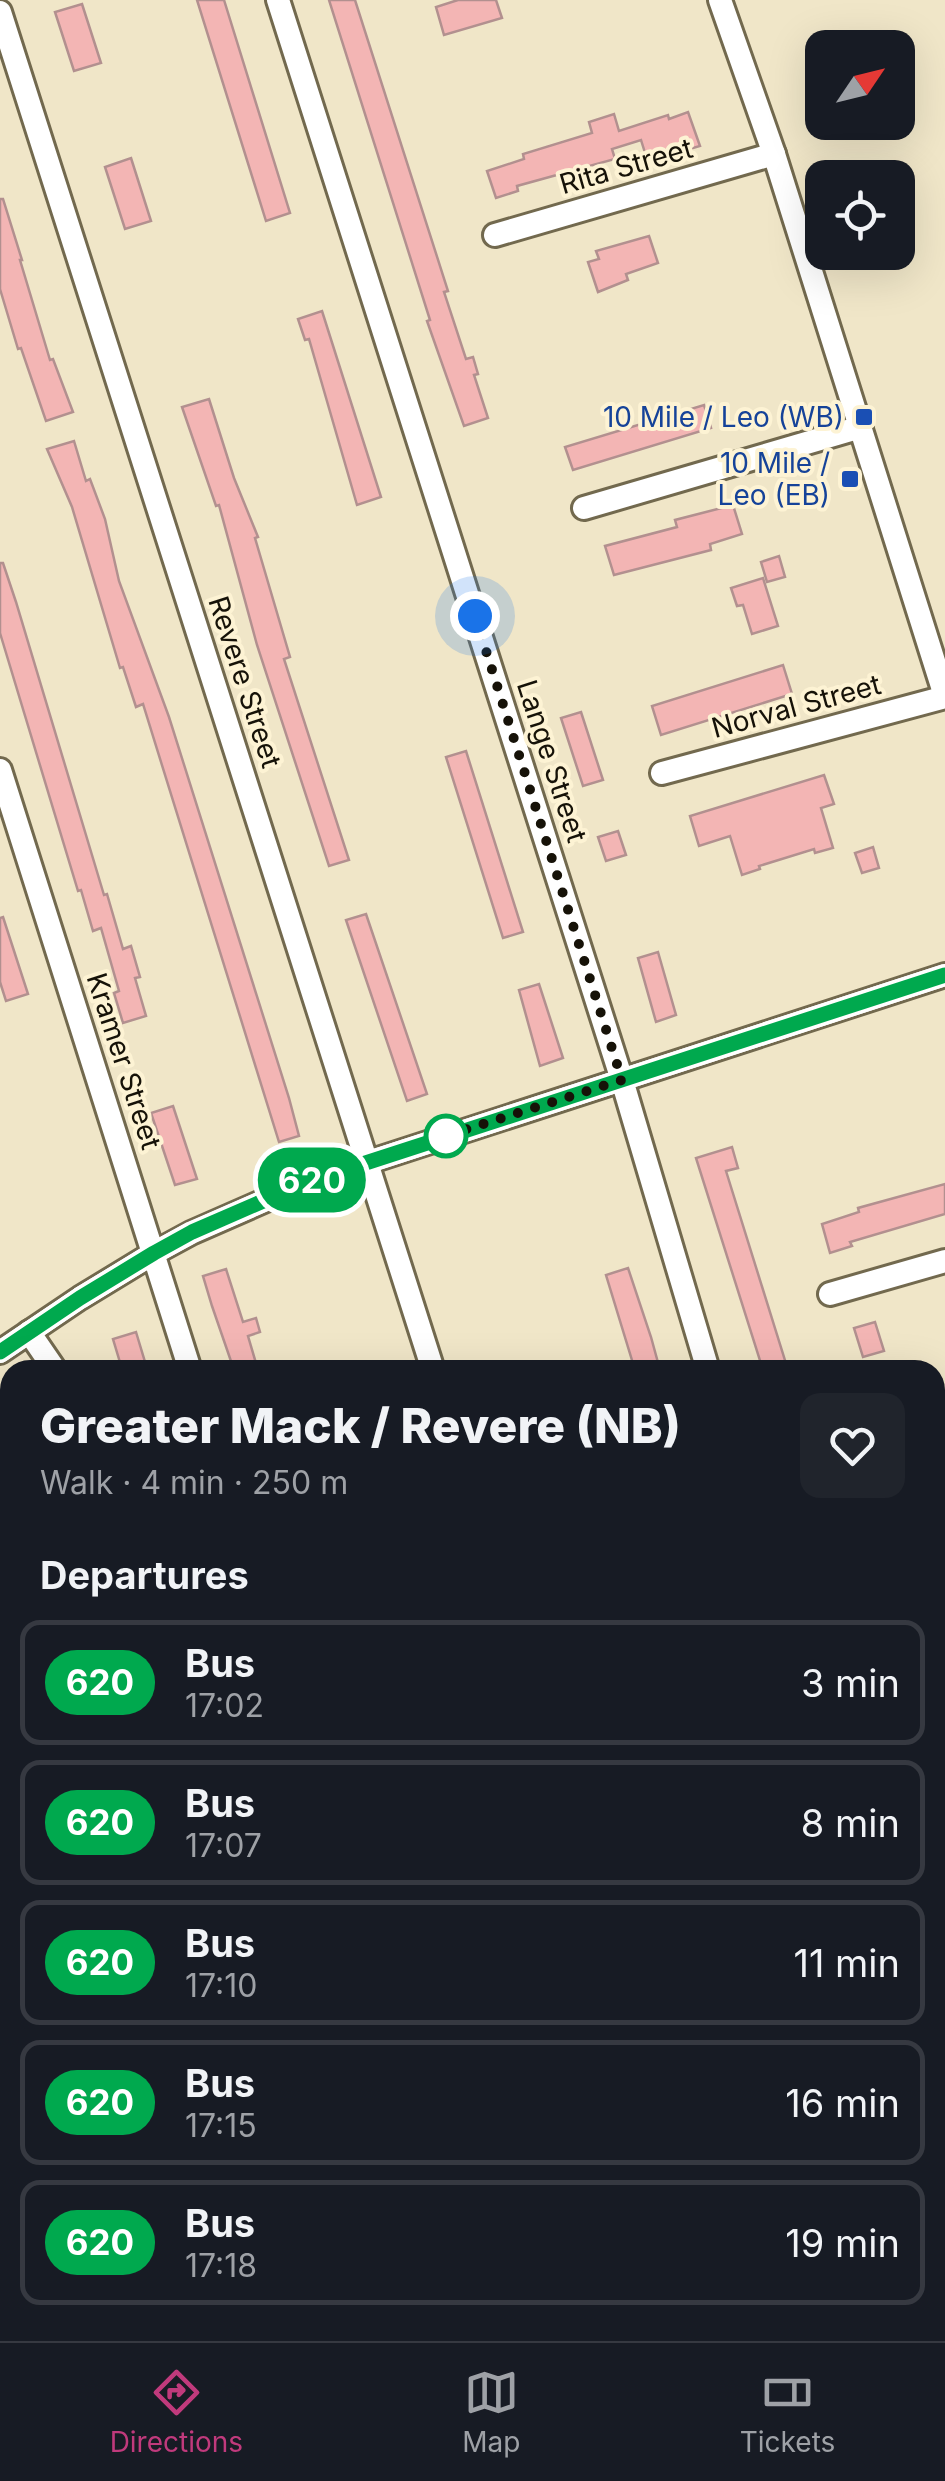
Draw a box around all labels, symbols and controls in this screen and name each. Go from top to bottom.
north arrow [805,30,915,140]
map controls [805,30,915,270]
street label: Rita Street [556,131,696,201]
button: locate [805,160,915,270]
place label: 10 Mile / Leo (WB) [603,400,844,434]
marker: 10 Mile / Leo (WB) [853,406,875,428]
place label: 10 Mile / Leo (EB) [718,446,830,512]
marker: 10 Mile / Leo (EB) [839,468,861,490]
your location [450,591,500,641]
street label: Revere Street [201,592,289,772]
street label: Norval Street [708,667,884,745]
street label: Lange Street [510,676,594,846]
street label: Kramer Street [80,969,168,1153]
unlabelled marker [425,1115,467,1157]
line badge: 620 [254,1148,370,1212]
text: 620 [278,1159,346,1201]
button: heart [800,1393,905,1498]
text: Greater Mack / Revere (NB) [40,1396,681,1455]
text: Walk · 4 min · 250 m [40,1463,348,1502]
text: Departures [40,1552,249,1598]
text: Bus [185,1640,255,1686]
text: 3 min [801,1660,900,1706]
text: 620 [66,1661,134,1703]
text: 17:02 [185,1686,264,1725]
text: Bus [185,1780,255,1826]
text: 8 min [801,1800,900,1846]
text: 620 [66,1801,134,1843]
text: 17:07 [185,1826,262,1865]
text: Bus [185,1920,255,1966]
text: 11 min [793,1940,900,1986]
text: 620 [66,1941,134,1983]
text: 17:10 [185,1966,257,2005]
text: Bus [185,2060,255,2106]
text: 16 min [785,2080,900,2126]
text: 620 [66,2081,134,2123]
text: 17:15 [185,2106,257,2145]
text: Bus [185,2200,255,2246]
text: 19 min [785,2220,900,2266]
text: 620 [66,2221,134,2263]
text: 17:18 [185,2246,257,2285]
tab: Directions [110,2365,243,2459]
tab: Map [462,2365,521,2459]
tab: Tickets [740,2365,835,2459]

